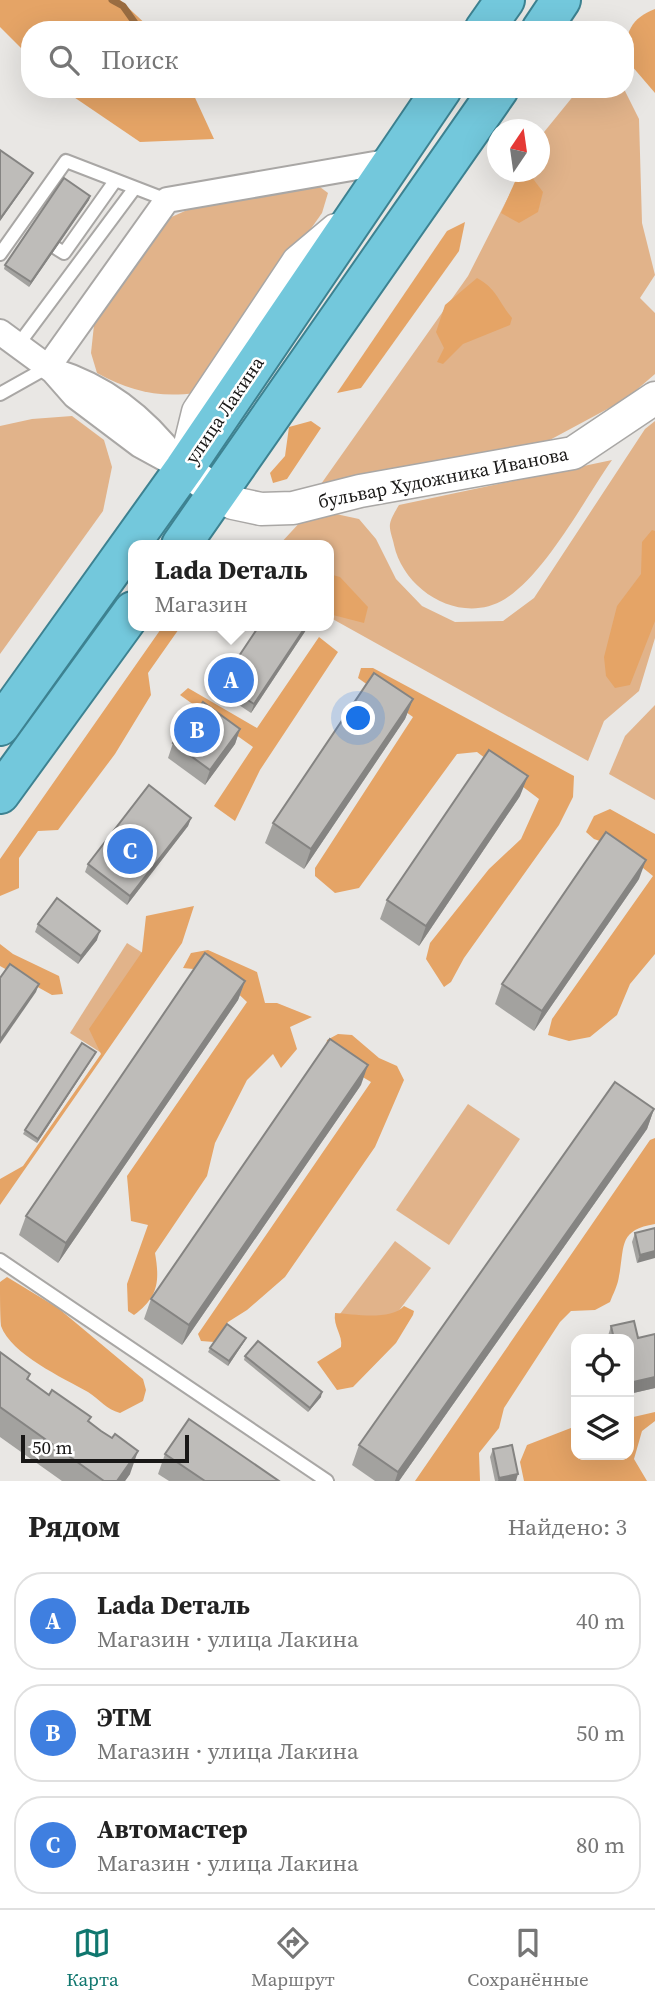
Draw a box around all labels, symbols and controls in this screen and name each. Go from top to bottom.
search box [21,21,634,98]
icon: search [45,41,83,79]
text: Поиск [101,42,178,78]
north arrow [487,119,550,182]
street label: улица Лакина [178,351,270,469]
street label: бульвар Художника Иванова [316,440,571,514]
popup [128,540,334,631]
text: Lada Dеталь [155,552,307,588]
text: Магазин [155,588,248,620]
pin: A [208,654,254,706]
your location [341,701,375,735]
pin: B [174,704,220,756]
pin: C [107,825,153,877]
map controls [571,1334,634,1460]
button: locate [571,1334,634,1397]
button: layers [571,1397,634,1460]
scale bar [21,1432,189,1464]
text: 50 m [32,1434,73,1460]
text: Рядом [28,1506,120,1547]
text: Найдено: 3 [508,1511,627,1543]
text: Lada Dеталь [97,1587,250,1623]
text: A [45,1605,61,1637]
text: 40 m [576,1605,625,1637]
text: Магазин · улица Лакина [97,1623,359,1655]
text: ЭТМ [97,1699,152,1735]
text: B [46,1717,60,1749]
text: 50 m [576,1717,625,1749]
text: Магазин · улица Лакина [97,1735,359,1767]
text: Автомастер [97,1811,248,1847]
text: C [46,1829,60,1861]
text: 80 m [576,1829,625,1861]
text: Магазин · улица Лакина [97,1847,359,1879]
tab: Карта [66,1924,119,1992]
tab: Маршрут [251,1924,335,1992]
tab: Сохранённые [467,1924,589,1992]

